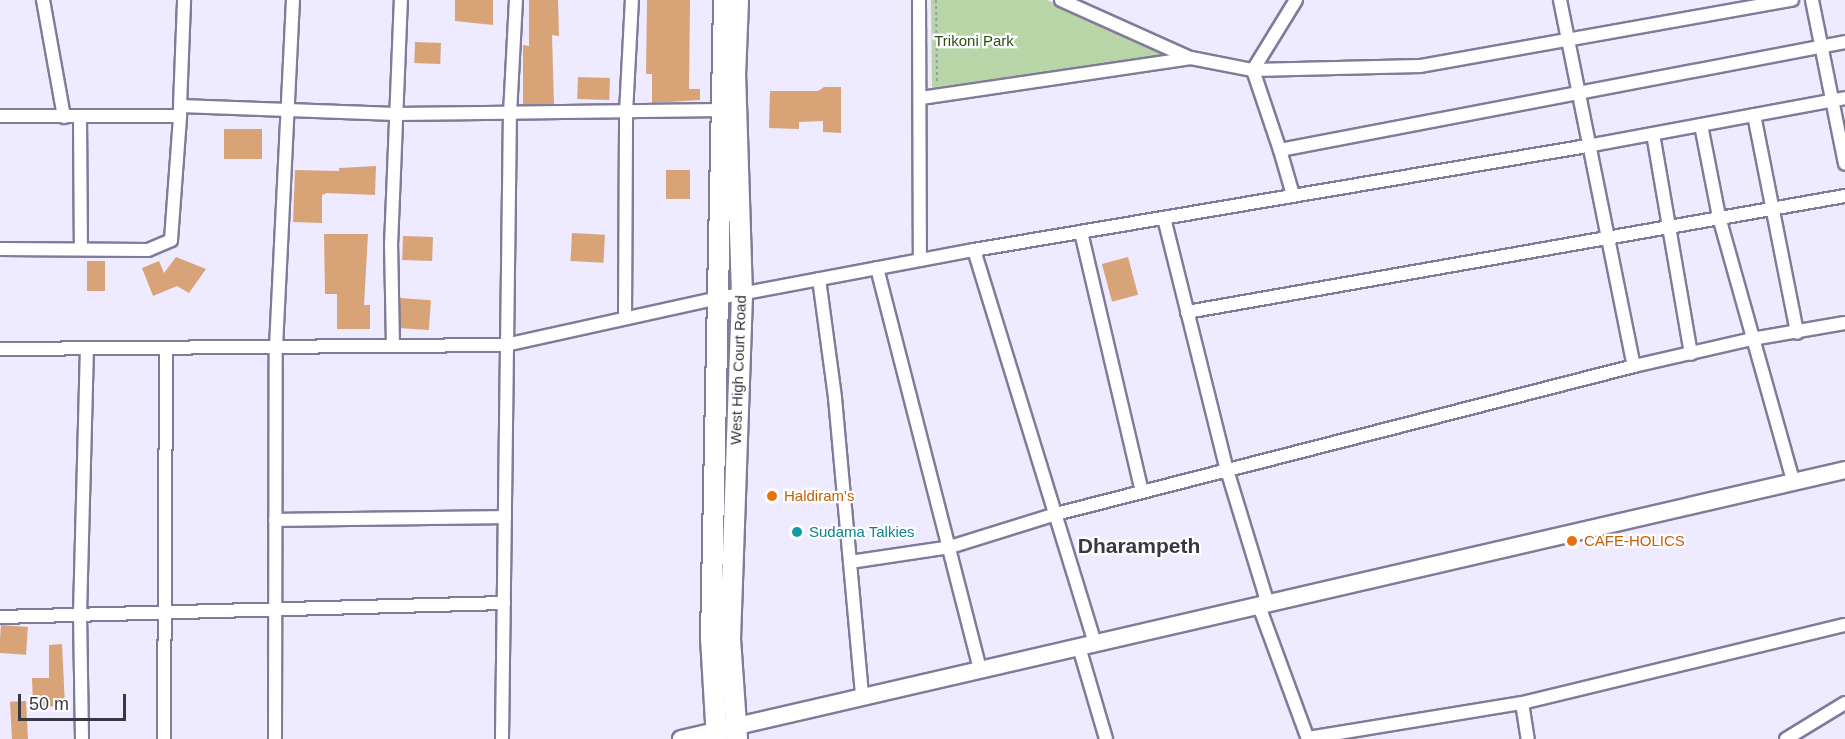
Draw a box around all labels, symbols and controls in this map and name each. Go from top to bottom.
park label: Trikoni Park [934,32,1014,50]
street label: West High Court Road [726,295,750,445]
place label: Haldiram's [784,487,854,505]
marker: Haldiram's [765,489,779,503]
place label: Sudama Talkies [809,523,915,541]
marker: Sudama Talkies [790,525,804,539]
place label: CAFE-HOLICS [1584,532,1685,550]
district label: Dharampeth [1078,533,1200,559]
marker: CAFE-HOLICS [1565,534,1579,548]
scale bar [21,682,129,720]
text: 50 m [29,694,69,714]

